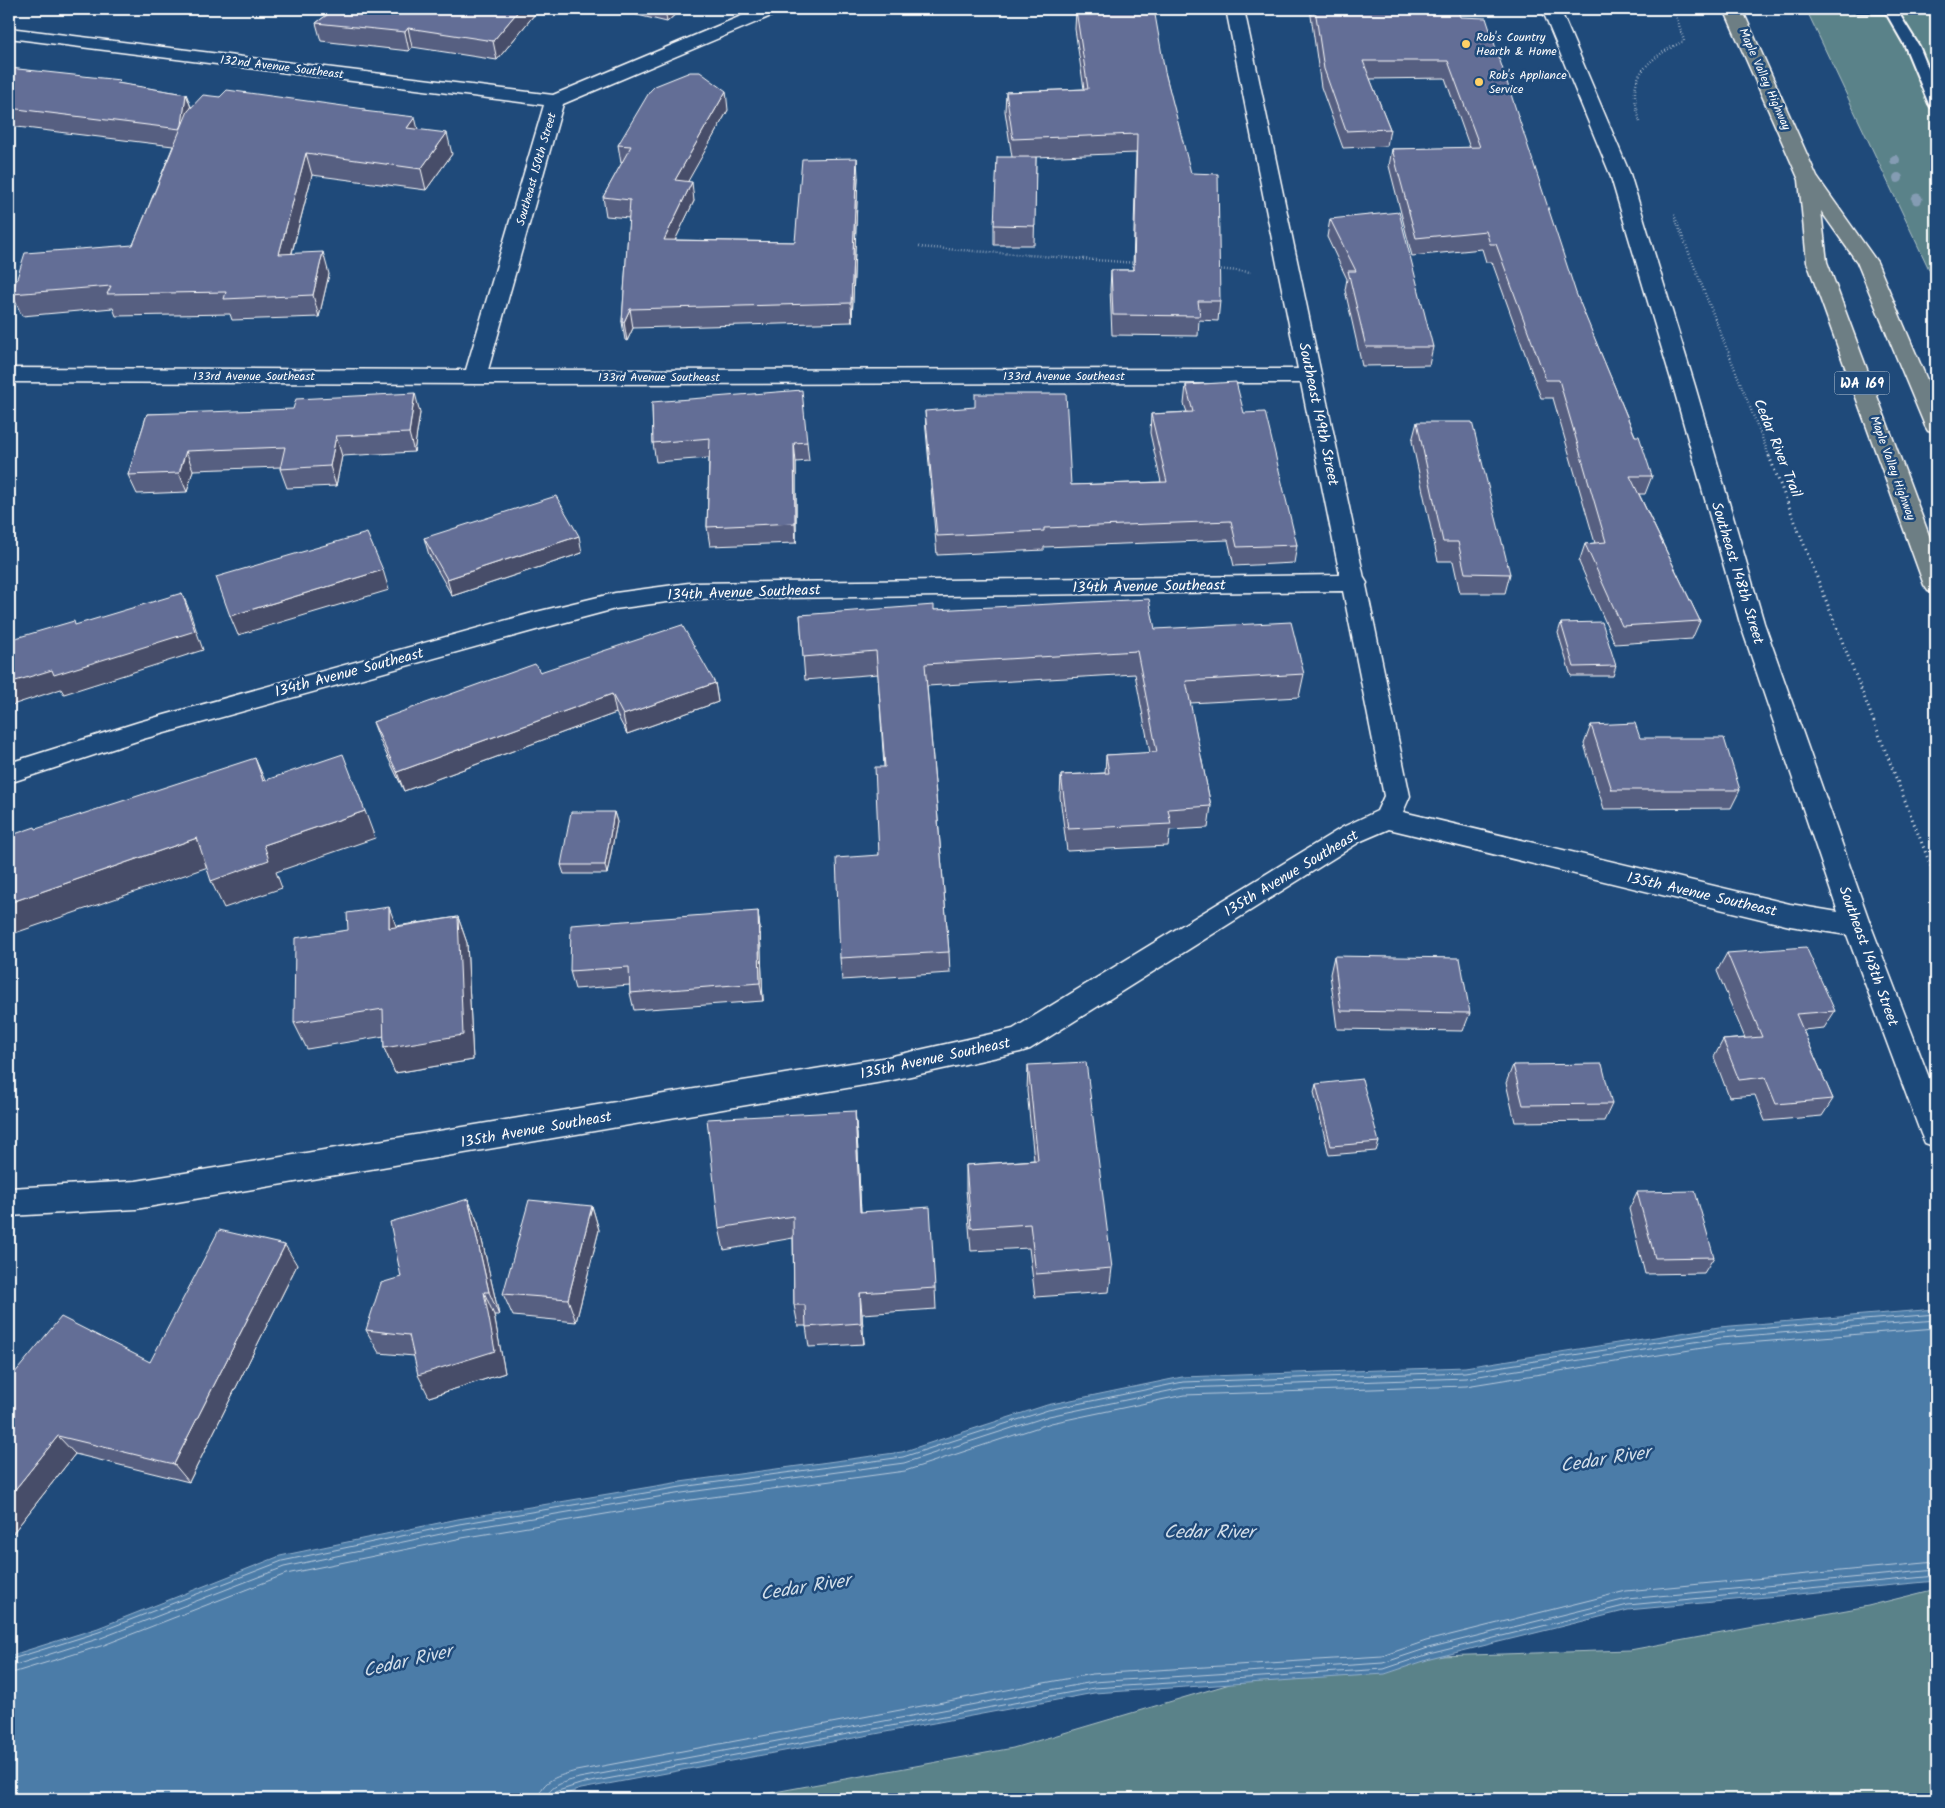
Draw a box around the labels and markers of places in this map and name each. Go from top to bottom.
place label: Rob's Country Hearth & Home [1476,28,1557,61]
marker: Rob's Country Hearth & Home [1460,38,1472,50]
place label: Rob's Appliance Service [1489,66,1567,99]
marker: Rob's Appliance Service [1473,76,1485,88]

